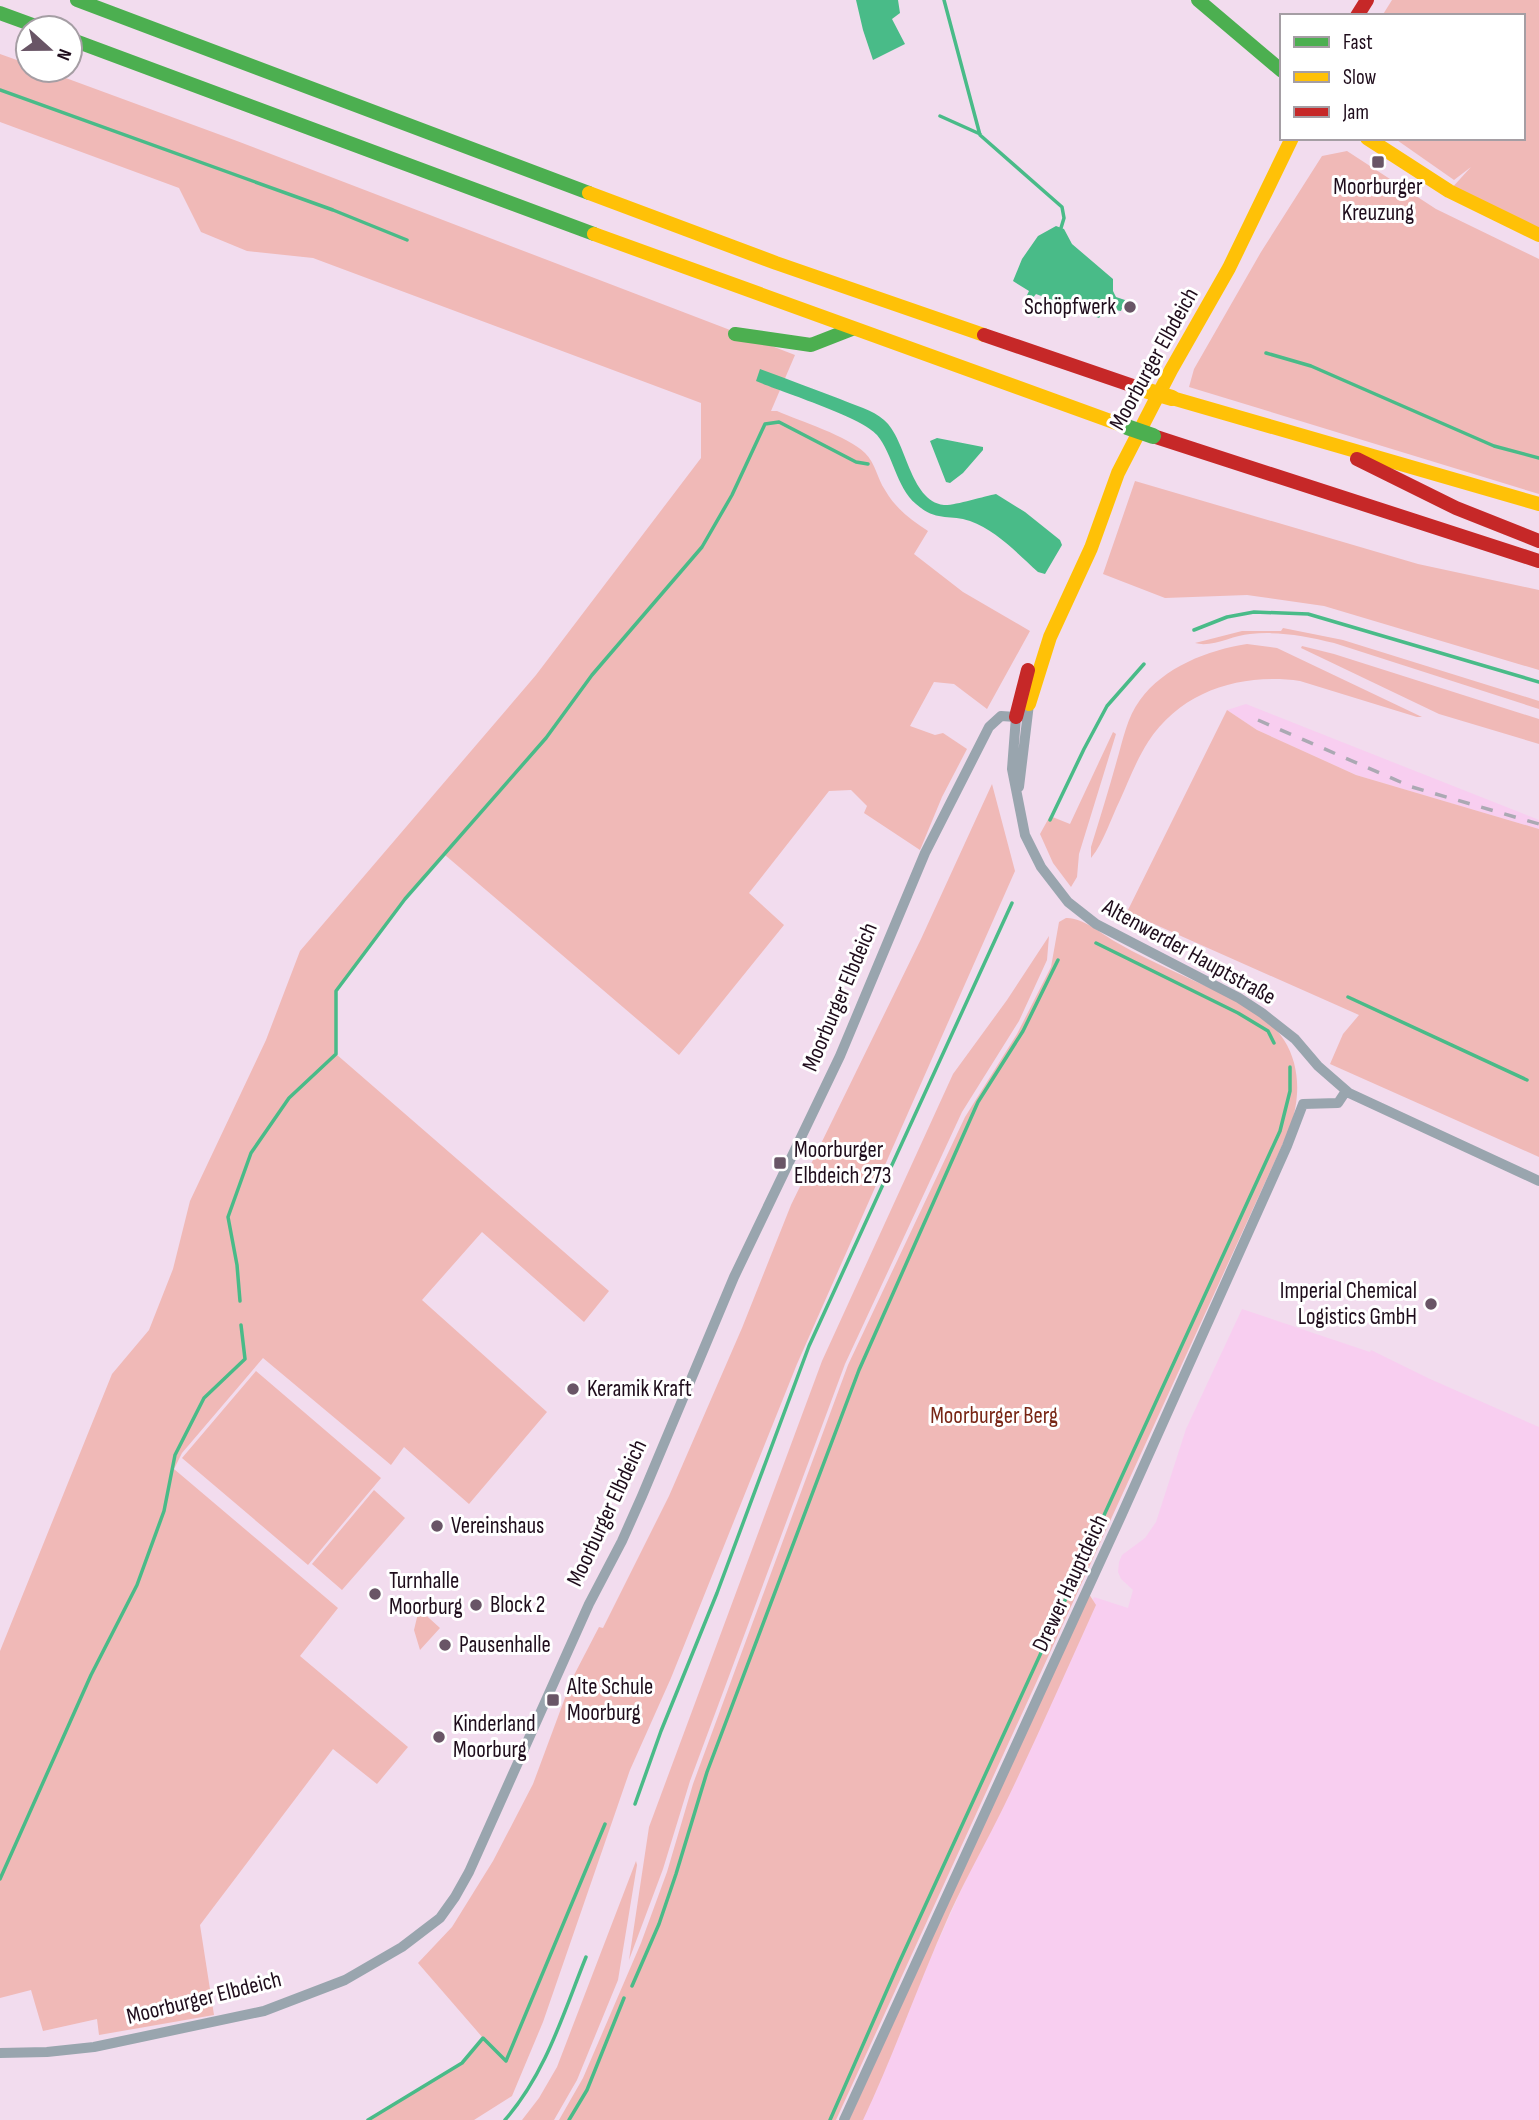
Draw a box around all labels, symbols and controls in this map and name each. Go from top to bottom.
north arrow [14,14,84,84]
legend [1280,14,1525,140]
text: Fast [1343,30,1373,55]
text: N [51,46,76,63]
text: Slow [1343,65,1377,90]
text: Jam [1342,100,1369,125]
marker: Moorburger Kreuzung [1370,154,1386,170]
place label: Moorburger Kreuzung [1333,173,1423,227]
street label: Moorburger Elbdeich [1103,283,1205,435]
place label: Schöpfwerk [1024,293,1116,321]
marker: Schöpfwerk [1122,299,1138,315]
street label: Altenwerder Hauptstraße [1097,892,1280,1011]
street label: Moorburger Elbdeich [796,919,884,1075]
place label: Moorburger Elbdeich 273 [794,1136,891,1190]
marker: Moorburger Elbdeich 273 [772,1155,788,1171]
place label: Imperial Chemical Logistics GmbH [1280,1277,1417,1331]
marker: Imperial Chemical Logistics GmbH [1423,1296,1439,1312]
place label: Keramik Kraft [587,1375,692,1403]
marker: Keramik Kraft [565,1381,581,1397]
park label: Moorburger Berg [930,1402,1058,1430]
street label: Moorburger Elbdeich [561,1435,653,1591]
street label: Drewer Hauptdeich [1026,1510,1114,1656]
place label: Vereinshaus [451,1512,544,1540]
marker: Vereinshaus [429,1518,445,1534]
place label: Turnhalle Moorburg [389,1567,463,1621]
marker: Turnhalle Moorburg [367,1586,383,1602]
place label: Block 2 [490,1591,545,1619]
marker: Block 2 [468,1597,484,1613]
place label: Pausenhalle [459,1631,551,1659]
marker: Pausenhalle [437,1637,453,1653]
place label: Alte Schule Moorburg [566,1673,653,1727]
marker: Alte Schule Moorburg [545,1692,561,1708]
place label: Kinderland Moorburg [453,1710,536,1764]
marker: Kinderland Moorburg [431,1729,447,1745]
street label: Moorburger Elbdeich [124,1965,284,2031]

